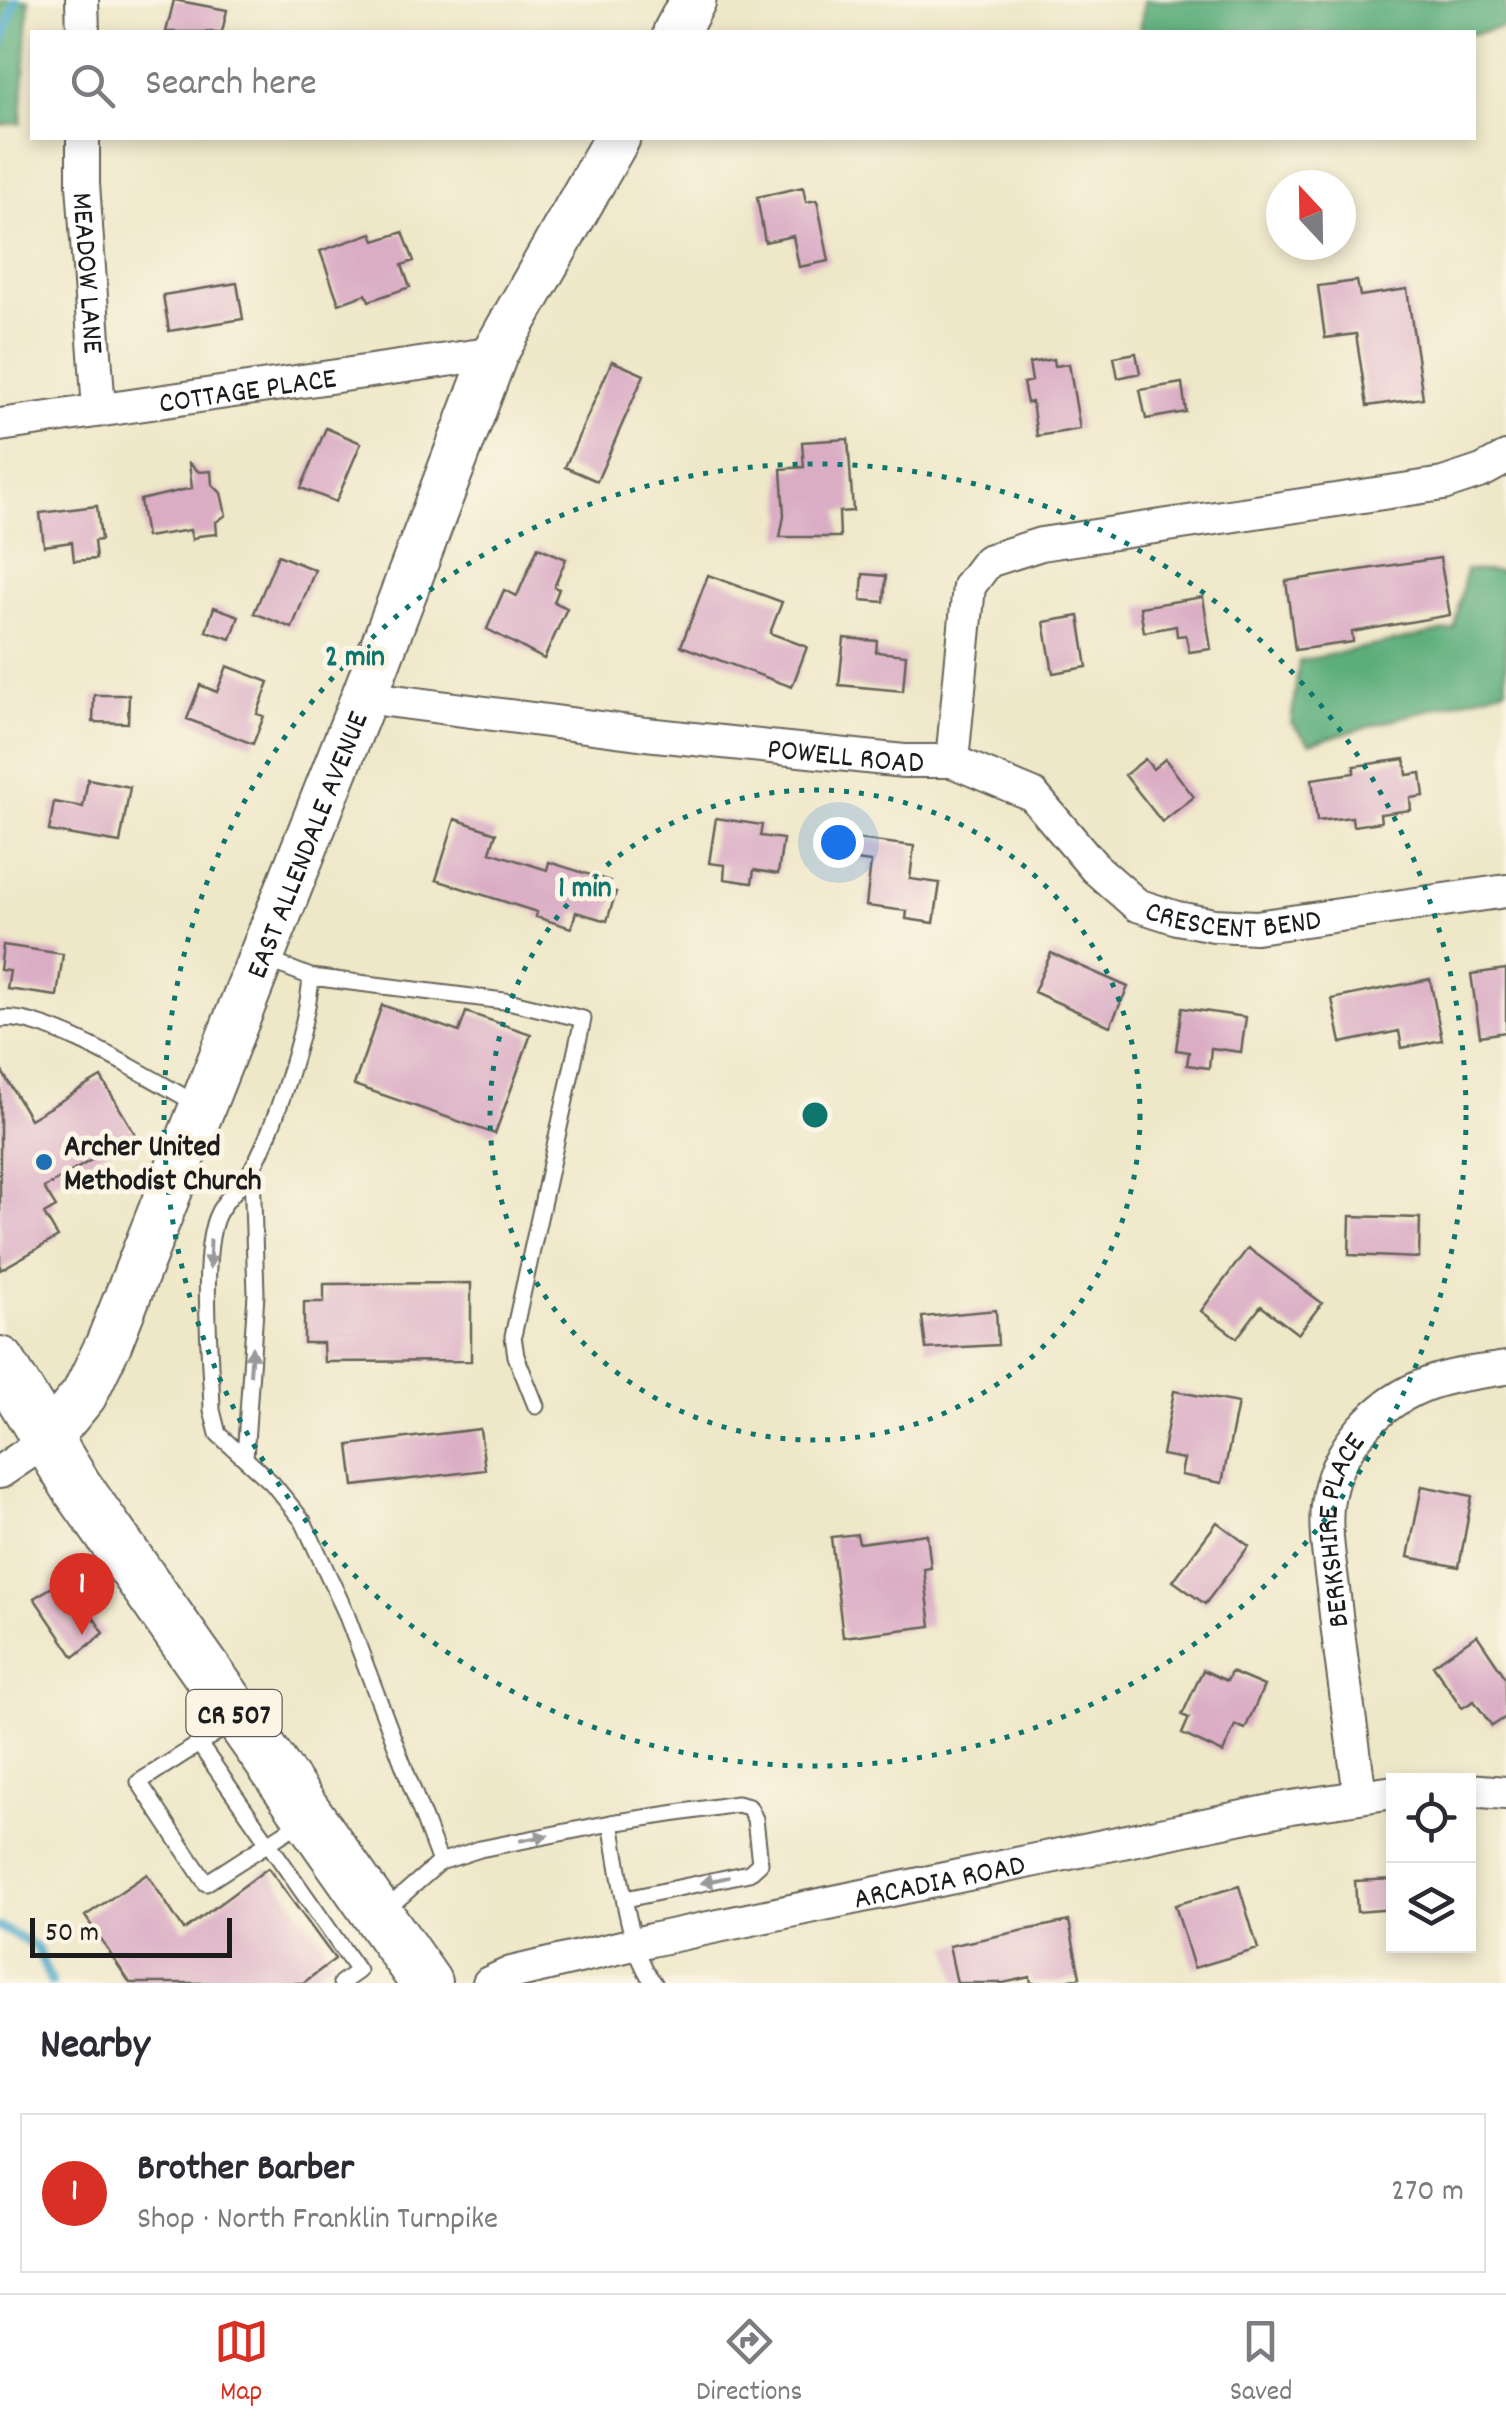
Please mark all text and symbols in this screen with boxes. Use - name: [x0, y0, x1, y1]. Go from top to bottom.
- search box: [30, 30, 1476, 140]
- icon: search: [65, 58, 120, 113]
- text: Search here: [145, 58, 317, 113]
- north arrow: [1266, 170, 1356, 260]
- street label: MEADOW LANE: [58, 191, 112, 356]
- street label: COTTAGE PLACE: [156, 359, 340, 428]
- text: 2 min: [325, 638, 385, 681]
- street label: EAST ALLENDALE AVENUE: [238, 706, 382, 986]
- street label: POWELL ROAD: [765, 730, 924, 787]
- your location: [813, 817, 864, 868]
- text: 1 min: [558, 869, 612, 912]
- street label: CRESCENT BEND: [1139, 892, 1324, 953]
- centre of rings: [797, 1097, 833, 1133]
- place label: Archer United Methodist Church: [64, 1128, 262, 1205]
- marker: Archer United Methodist Church: [33, 1151, 55, 1173]
- one-way arrow: [201, 1239, 217, 1270]
- one-way arrow: [244, 1345, 260, 1377]
- street label: BERKSHIRE PLACE: [1309, 1425, 1378, 1630]
- pin: 1: [49, 1552, 114, 1635]
- road number: CR 507: [186, 1690, 282, 1736]
- map controls: [1386, 1773, 1476, 1953]
- button: locate: [1386, 1773, 1476, 1863]
- one-way arrow: [519, 1830, 550, 1846]
- street label: ARCADIA ROAD: [850, 1846, 1029, 1923]
- button: layers: [1386, 1863, 1476, 1953]
- one-way arrow: [699, 1873, 730, 1889]
- scale bar: [30, 1913, 232, 1958]
- text: 50 m: [45, 1915, 99, 1955]
- text: Nearby: [40, 2018, 150, 2078]
- text: Brother Barber: [137, 2143, 354, 2198]
- text: 1: [71, 2170, 78, 2216]
- text: 270 m: [1391, 2170, 1464, 2216]
- text: Shop · North Franklin Turnpike: [137, 2198, 498, 2244]
- tab: Map: [214, 2314, 269, 2414]
- tab: Directions: [696, 2314, 802, 2414]
- tab: Saved: [1230, 2314, 1292, 2414]

